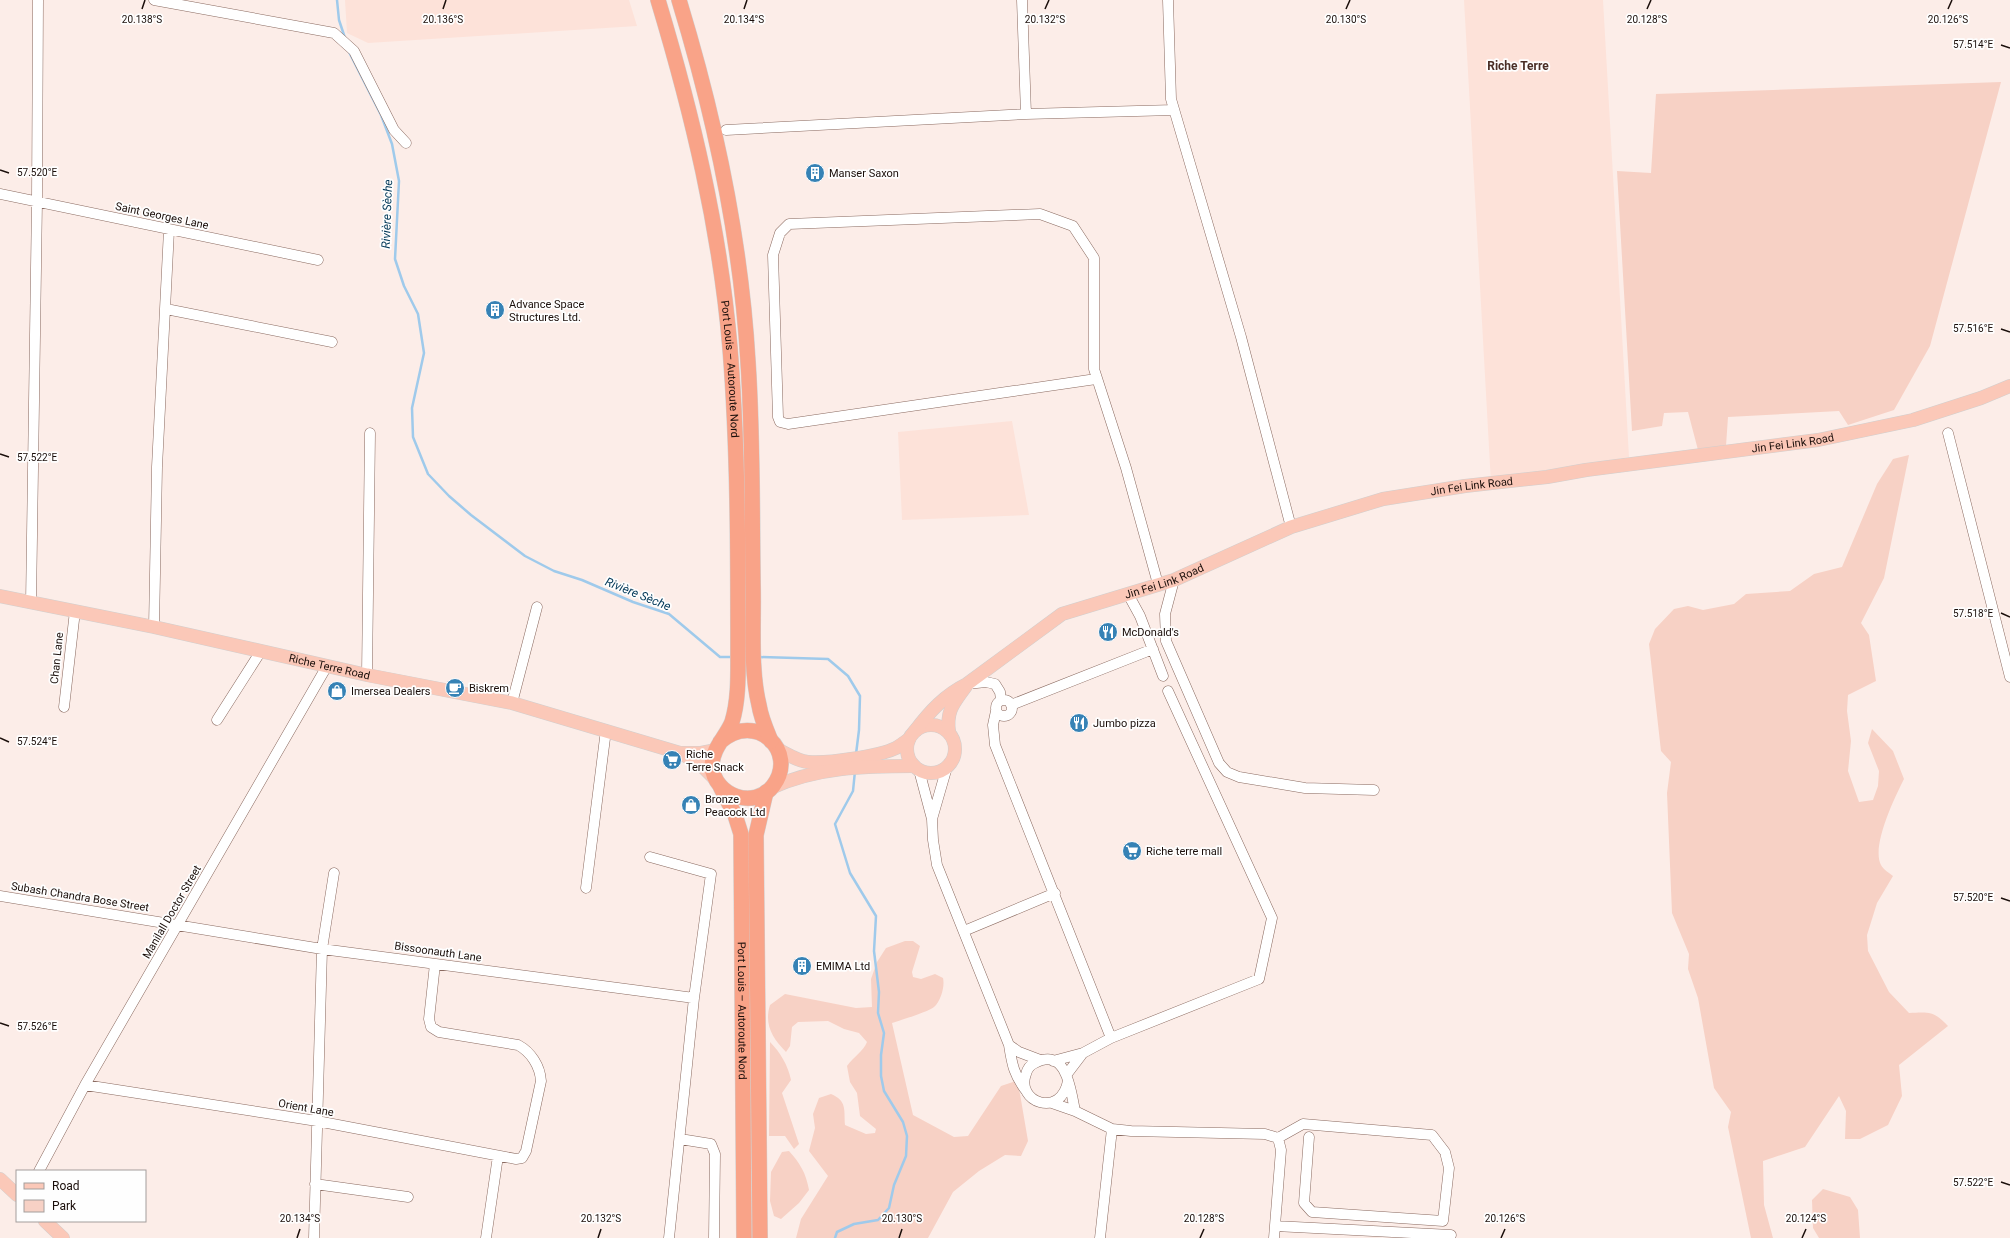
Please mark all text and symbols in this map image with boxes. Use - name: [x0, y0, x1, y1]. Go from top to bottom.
- text: 20.138°S: [122, 14, 162, 25]
- text: 20.136°S: [423, 14, 463, 25]
- text: 20.134°S: [724, 14, 764, 25]
- text: 20.132°S: [1025, 14, 1065, 25]
- text: 20.130°S: [1326, 14, 1366, 25]
- text: 20.128°S: [1627, 14, 1667, 25]
- text: 20.126°S: [1928, 14, 1968, 25]
- text: 57.514°E: [1953, 39, 1993, 50]
- district label: Riche Terre: [1487, 59, 1549, 73]
- building icon: Manser Saxon: [804, 162, 826, 184]
- text: 57.520°E: [17, 167, 57, 178]
- place label: Manser Saxon: [829, 167, 899, 180]
- water label: Rivière Sèche: [379, 179, 395, 249]
- street label: Saint Georges Lane: [114, 200, 210, 232]
- place label: Advance Space Structures Ltd.: [509, 298, 584, 324]
- building icon: Advance Space Structures Ltd.: [484, 299, 506, 321]
- street label: Port Louis – Autoroute Nord: [719, 299, 742, 438]
- text: 57.516°E: [1953, 323, 1993, 334]
- street label: Jin Fei Link Road: [1751, 430, 1835, 455]
- text: 57.522°E: [17, 452, 57, 463]
- street label: Jin Fei Link Road: [1429, 474, 1514, 498]
- street label: Jin Fei Link Road: [1123, 561, 1206, 601]
- water label: Rivière Sèche: [603, 575, 673, 613]
- text: 57.518°E: [1953, 608, 1993, 619]
- restaurant icon: McDonald's: [1097, 621, 1119, 643]
- place label: McDonald's: [1122, 626, 1179, 639]
- street label: Chan Lane: [48, 631, 66, 684]
- street label: Riche Terre Road: [288, 651, 371, 682]
- cafe icon: Biskrem: [444, 677, 466, 699]
- shop icon: Imersea Dealers: [326, 680, 348, 702]
- place label: Biskrem: [469, 682, 509, 695]
- place label: Imersea Dealers: [351, 685, 431, 698]
- restaurant icon: Jumbo pizza: [1068, 712, 1090, 734]
- place label: Jumbo pizza: [1093, 717, 1156, 730]
- text: 57.524°E: [17, 736, 57, 747]
- place label: Riche Terre Snack: [686, 748, 744, 774]
- supermarket icon: Riche Terre Snack: [661, 749, 683, 771]
- place label: Bronze Peacock Ltd: [705, 793, 766, 819]
- shop icon: Bronze Peacock Ltd: [680, 794, 702, 816]
- supermarket icon: Riche terre mall: [1121, 840, 1143, 862]
- place label: Riche terre mall: [1146, 845, 1222, 858]
- street label: Manilall Doctor Street: [140, 863, 204, 961]
- street label: Subash Chandra Bose Street: [10, 880, 150, 914]
- text: 57.520°E: [1953, 892, 1993, 903]
- street label: Bissoonauth Lane: [394, 939, 483, 965]
- street label: Port Louis – Autoroute Nord: [735, 942, 749, 1080]
- building icon: EMIMA Ltd: [791, 955, 813, 977]
- place label: EMIMA Ltd: [816, 960, 870, 973]
- text: 57.526°E: [17, 1021, 57, 1032]
- street label: Orient Lane: [277, 1097, 335, 1119]
- legend: [16, 1170, 146, 1222]
- text: 57.522°E: [1953, 1177, 1993, 1188]
- text: Road: [52, 1179, 80, 1193]
- text: Park: [52, 1199, 77, 1213]
- text: 20.134°S: [280, 1213, 320, 1224]
- text: 20.132°S: [581, 1213, 621, 1224]
- text: 20.130°S: [882, 1213, 922, 1224]
- text: 20.128°S: [1184, 1213, 1224, 1224]
- text: 20.126°S: [1485, 1213, 1525, 1224]
- text: 20.124°S: [1786, 1213, 1826, 1224]

